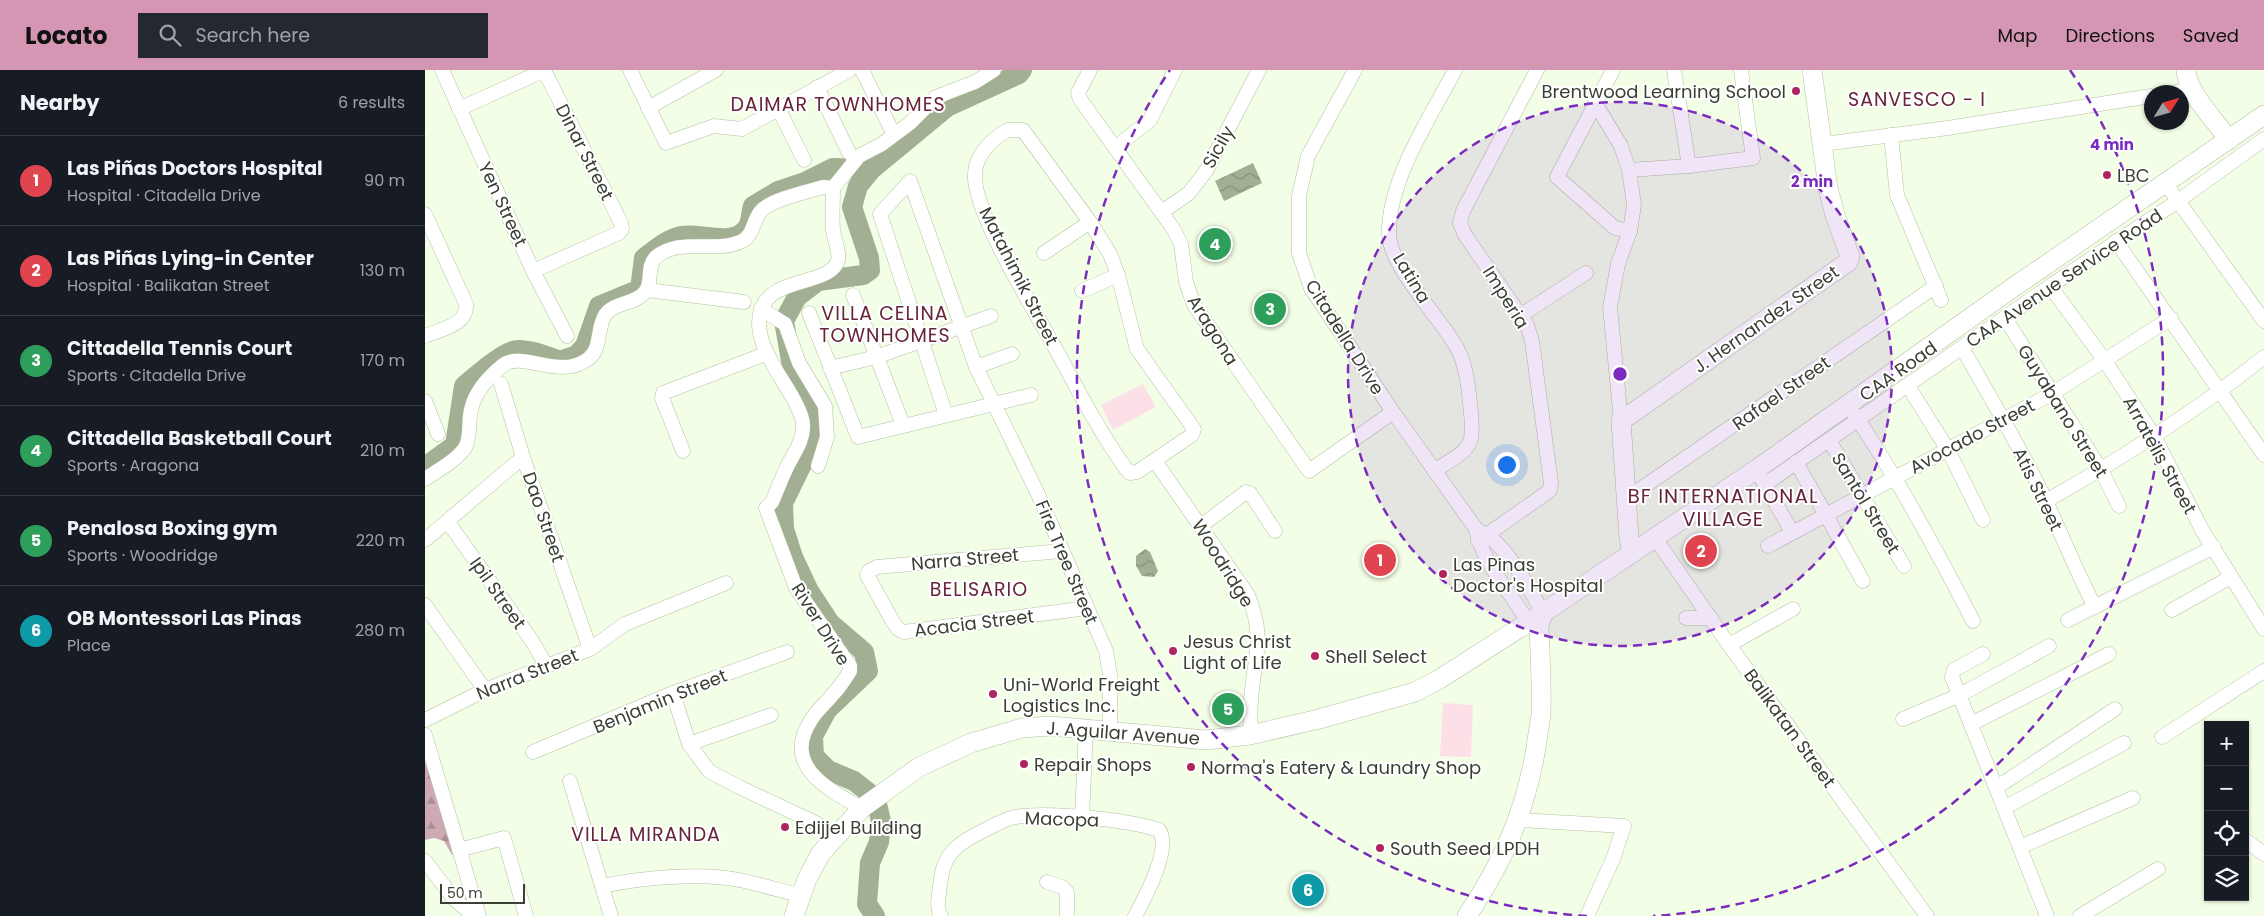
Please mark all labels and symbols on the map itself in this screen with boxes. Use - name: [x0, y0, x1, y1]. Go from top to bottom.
- place label: Brentwood Learning School: [1542, 79, 1786, 104]
- marker: Brentwood Learning School: [1790, 85, 1802, 97]
- north arrow: [2144, 85, 2189, 130]
- district label: SANVESCO - I: [1848, 86, 1986, 113]
- district label: DAIMAR TOWNHOMES: [730, 91, 946, 118]
- street label: Dinar Street: [550, 100, 620, 204]
- street label: Sicily: [1196, 121, 1240, 173]
- text: 4 min: [2090, 134, 2134, 155]
- street label: Yen Street: [473, 158, 533, 250]
- place label: LBC: [2117, 163, 2150, 188]
- marker: LBC: [2101, 169, 2113, 181]
- text: 2 min: [1791, 171, 1833, 192]
- street label: Matahimik Street: [973, 203, 1065, 349]
- street label: CAA Avenue Service Road: [1961, 203, 2167, 353]
- pin: 4: [1199, 225, 1231, 263]
- street label: Latina: [1387, 248, 1437, 308]
- street label: J. Hernandez Street: [1688, 259, 1844, 379]
- street label: Imperia: [1477, 261, 1535, 333]
- street label: Citadella Drive: [1300, 275, 1390, 399]
- street label: Aragona: [1182, 290, 1244, 370]
- pin: 3: [1254, 290, 1286, 328]
- district label: VILLA CELINA TOWNHOMES: [819, 300, 951, 349]
- street label: CAA Road: [1854, 335, 1942, 407]
- street label: Guyabano Street: [2012, 340, 2114, 482]
- street label: Rafael Street: [1727, 350, 1835, 436]
- centre of rings: [1611, 365, 1629, 383]
- street label: Arratelis Street: [2117, 392, 2203, 518]
- street label: Avocado Street: [1905, 393, 2039, 479]
- street label: Atis Street: [2007, 443, 2069, 535]
- street label: Santol Street: [1826, 448, 1906, 558]
- your location: [1494, 452, 1520, 478]
- street label: Dao Street: [517, 469, 571, 565]
- district label: BF INTERNATIONAL VILLAGE: [1627, 482, 1819, 533]
- street label: Fire Tree Street: [1030, 496, 1104, 628]
- street label: Woodridge: [1186, 514, 1260, 612]
- pin: 2: [1685, 532, 1717, 570]
- pin: 1: [1364, 541, 1396, 579]
- street label: Narra Street: [910, 542, 1020, 576]
- street label: Ipil Street: [464, 552, 532, 634]
- place label: Las Pinas Doctor's Hospital: [1453, 552, 1603, 598]
- marker: Las Pinas Doctor's Hospital: [1437, 568, 1449, 580]
- district label: BELISARIO: [930, 576, 1028, 603]
- street label: River Drive: [786, 578, 856, 670]
- street label: Acacia Street: [913, 603, 1035, 643]
- place label: Jesus Christ Light of Life: [1183, 629, 1291, 675]
- street label: Narra Street: [472, 642, 582, 706]
- place label: Shell Select: [1325, 644, 1427, 669]
- marker: Jesus Christ Light of Life: [1167, 645, 1179, 657]
- marker: Shell Select: [1309, 650, 1321, 662]
- street label: Benjamin Street: [589, 663, 731, 739]
- street label: Balikatan Street: [1738, 664, 1842, 792]
- place label: Uni-World Freight Logistics Inc.: [1003, 672, 1160, 718]
- marker: Uni-World Freight Logistics Inc.: [987, 688, 999, 700]
- pin: 5: [1212, 690, 1244, 728]
- street label: J. Aguilar Avenue: [1045, 715, 1201, 751]
- place label: Repair Shops: [1034, 752, 1152, 777]
- place label: Norma's Eatery & Laundry Shop: [1201, 755, 1481, 780]
- marker: Repair Shops: [1018, 758, 1030, 770]
- marker: Norma's Eatery & Laundry Shop: [1185, 761, 1197, 773]
- street label: Macopa: [1024, 805, 1100, 833]
- place label: Edijjel Building: [795, 815, 922, 840]
- district label: VILLA MIRANDA: [571, 821, 721, 848]
- marker: Edijjel Building: [779, 821, 791, 833]
- place label: South Seed LPDH: [1390, 836, 1540, 861]
- marker: South Seed LPDH: [1374, 842, 1386, 854]
- pin: 6: [1292, 871, 1324, 909]
- scale bar: [440, 881, 525, 904]

